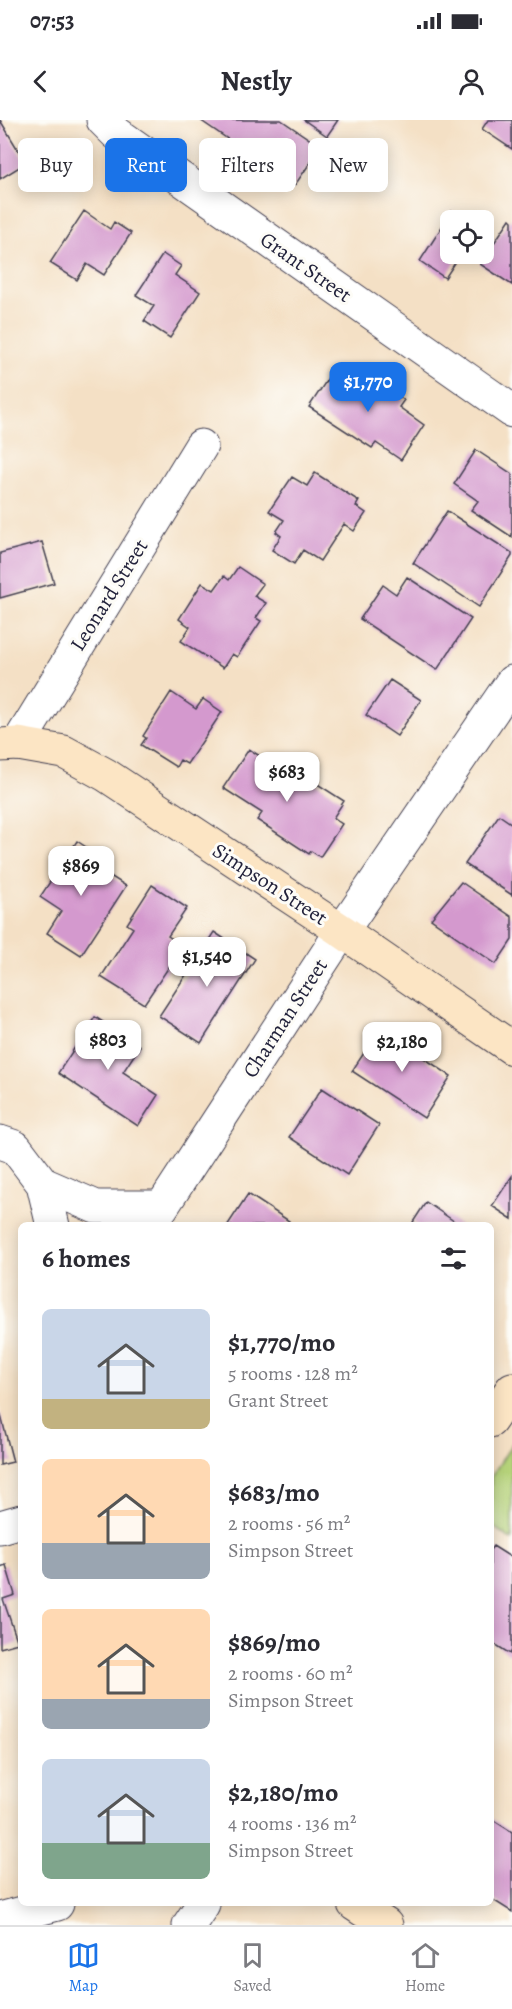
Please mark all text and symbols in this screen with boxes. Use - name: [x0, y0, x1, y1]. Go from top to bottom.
- text: 07:53: [30, 6, 75, 36]
- text: Nestly: [220, 63, 292, 99]
- icon: back: [24, 65, 57, 98]
- icon: person: [455, 65, 488, 98]
- chip: Buy: [18, 138, 93, 192]
- chip: Rent: [105, 138, 187, 192]
- chip: Filters: [199, 138, 296, 192]
- chip: New: [308, 138, 388, 192]
- map controls: [440, 210, 494, 264]
- button: locate: [440, 210, 494, 264]
- street label: Grant Street: [255, 225, 357, 309]
- pin: $1,770: [319, 362, 417, 413]
- text: $1,770: [344, 368, 393, 395]
- street label: Leonard Street: [64, 534, 154, 656]
- pin: $683: [251, 752, 323, 803]
- text: $683: [269, 758, 305, 785]
- street label: Simpson Street: [207, 836, 333, 932]
- pin: $869: [45, 846, 117, 897]
- text: $869: [62, 852, 100, 879]
- pin: $1,540: [158, 937, 256, 988]
- text: $1,540: [182, 943, 232, 970]
- street label: Charman Street: [236, 953, 334, 1083]
- pin: $803: [72, 1020, 144, 1071]
- pin: $2,180: [353, 1022, 451, 1073]
- text: $803: [89, 1026, 127, 1053]
- text: $2,180: [376, 1028, 428, 1055]
- text: 6 homes: [42, 1241, 131, 1276]
- icon: filters: [437, 1242, 470, 1275]
- text: $1,770/mo: [228, 1325, 335, 1360]
- icon: home: [90, 1333, 162, 1405]
- text: 5 rooms · 128 m²: [228, 1360, 358, 1387]
- text: Grant Street: [228, 1387, 328, 1414]
- text: $683/mo: [228, 1475, 320, 1510]
- icon: home: [90, 1483, 162, 1555]
- text: 2 rooms · 56 m²: [228, 1510, 350, 1537]
- text: Simpson Street: [228, 1537, 353, 1564]
- text: $869/mo: [228, 1625, 321, 1660]
- icon: home: [90, 1633, 162, 1705]
- text: 2 rooms · 60 m²: [228, 1660, 352, 1687]
- text: Simpson Street: [228, 1687, 353, 1714]
- text: $2,180/mo: [228, 1775, 338, 1810]
- icon: home: [90, 1783, 162, 1855]
- text: 4 rooms · 136 m²: [228, 1810, 357, 1837]
- text: Simpson Street: [228, 1837, 353, 1864]
- tab: Map: [67, 1939, 100, 1997]
- tab: Saved: [233, 1939, 271, 1997]
- tab: Home: [405, 1939, 445, 1997]

